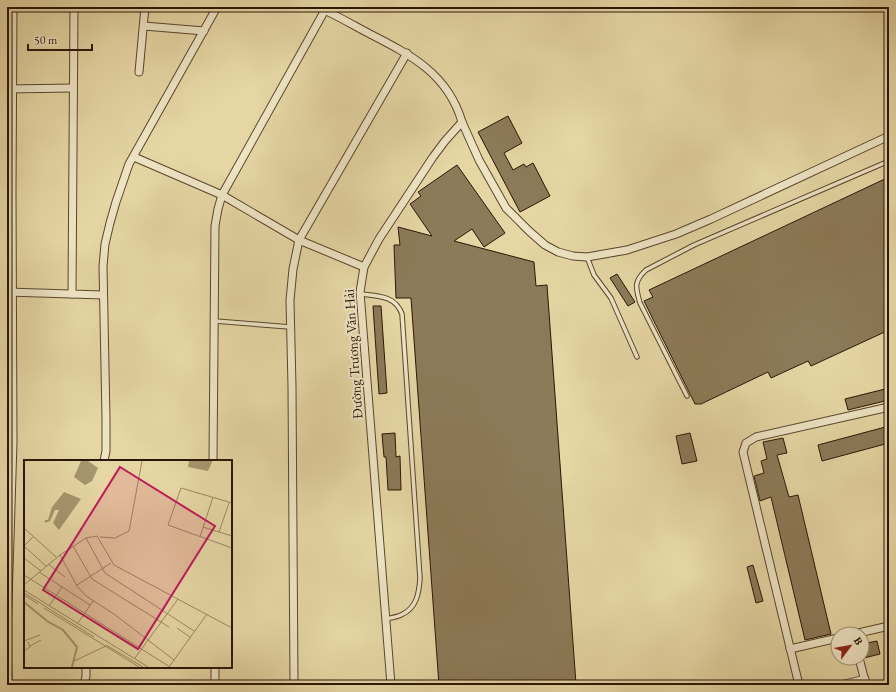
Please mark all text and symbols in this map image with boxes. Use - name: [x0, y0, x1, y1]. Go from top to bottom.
- scale bar: [28, 26, 92, 52]
- text: 50 m: [34, 32, 58, 48]
- street label: Đường Trương Văn Hải: [339, 288, 367, 419]
- inset map: [24, 460, 232, 668]
- north arrow: [830, 626, 870, 666]
- text: B: [851, 634, 866, 647]

